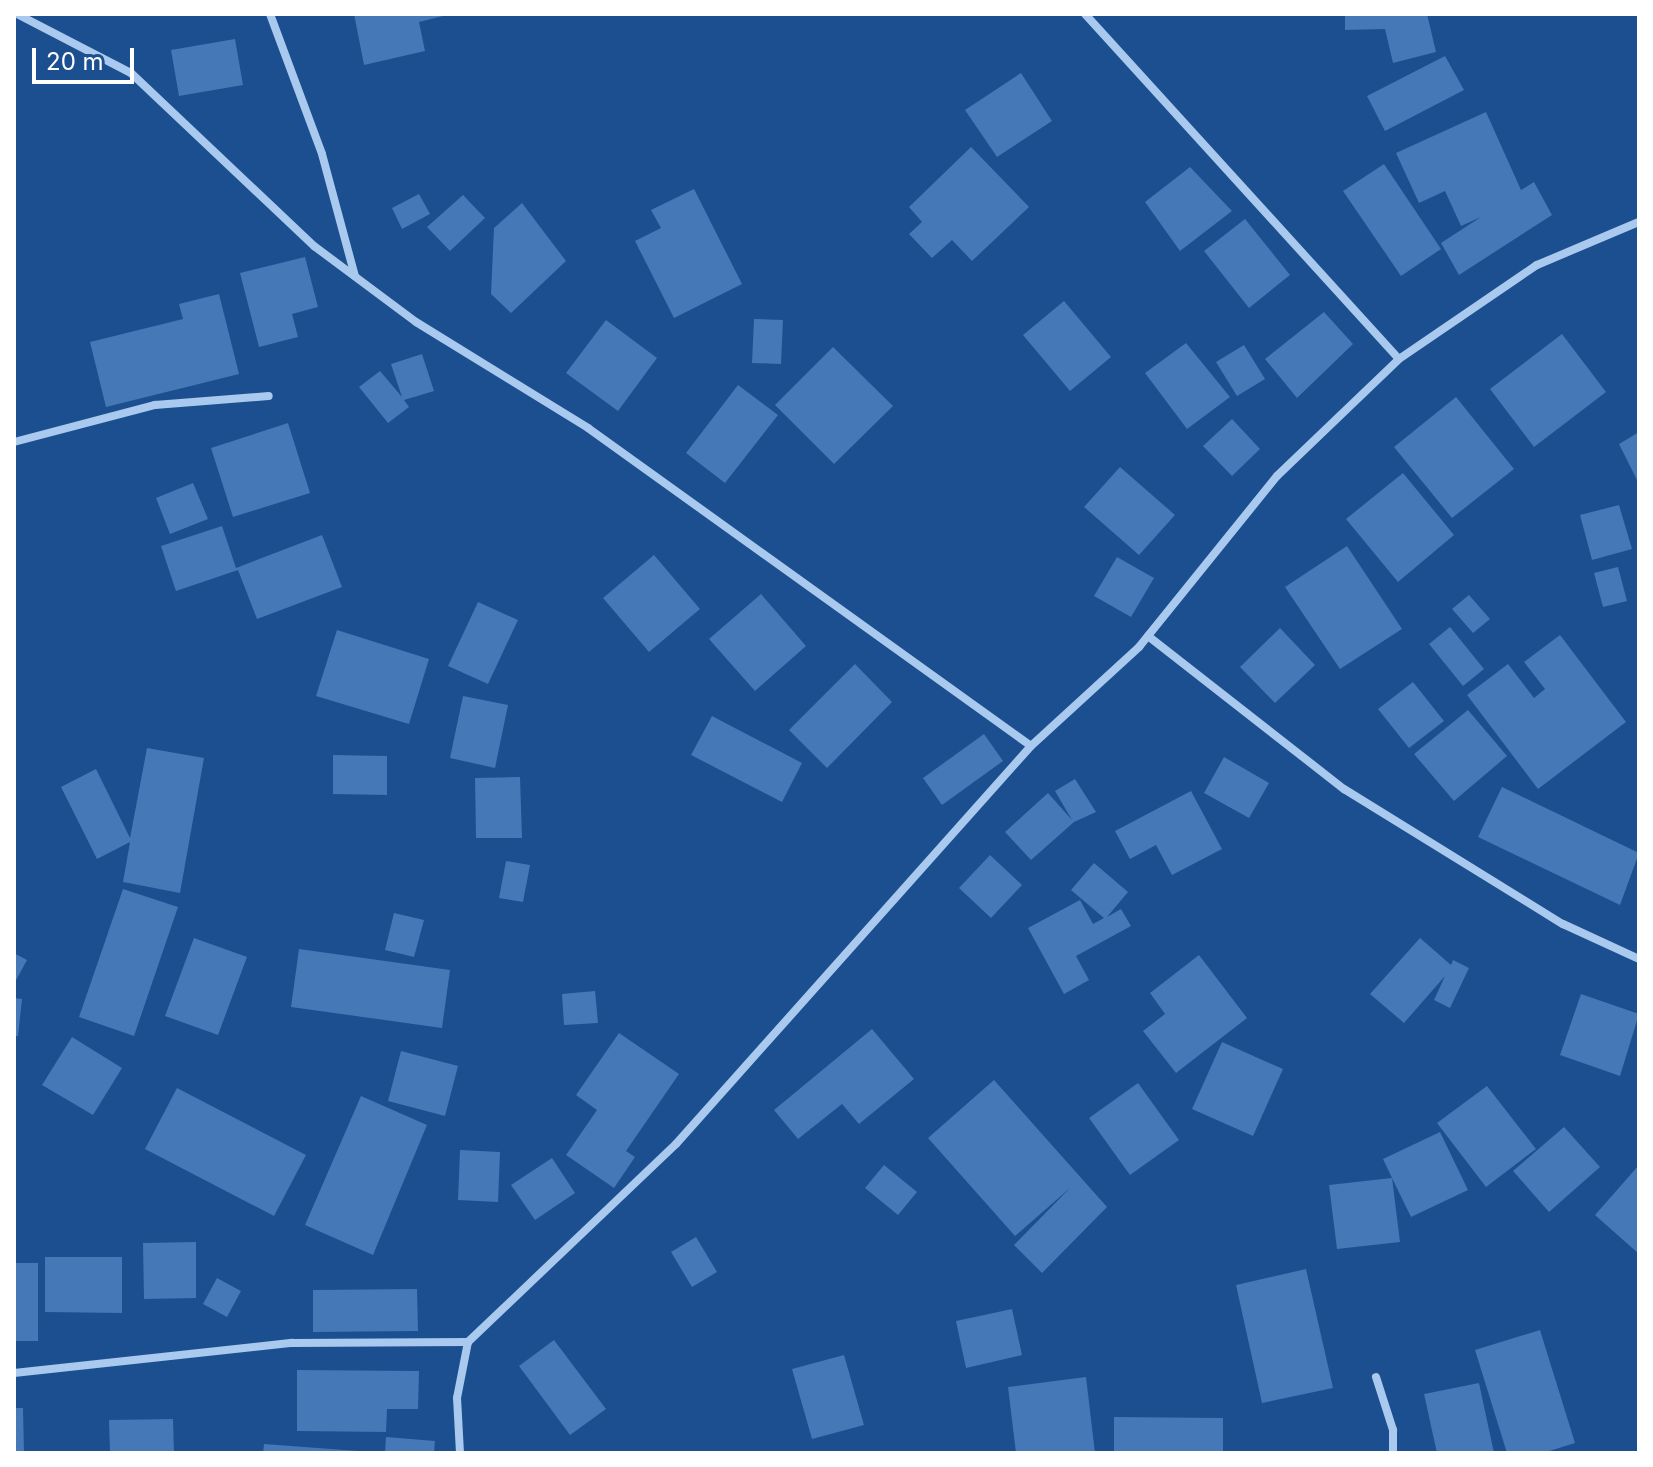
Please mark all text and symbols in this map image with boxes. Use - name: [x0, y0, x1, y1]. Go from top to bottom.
- scale bar: [36, 32, 138, 82]
- text: 20 m: [46, 47, 104, 76]

